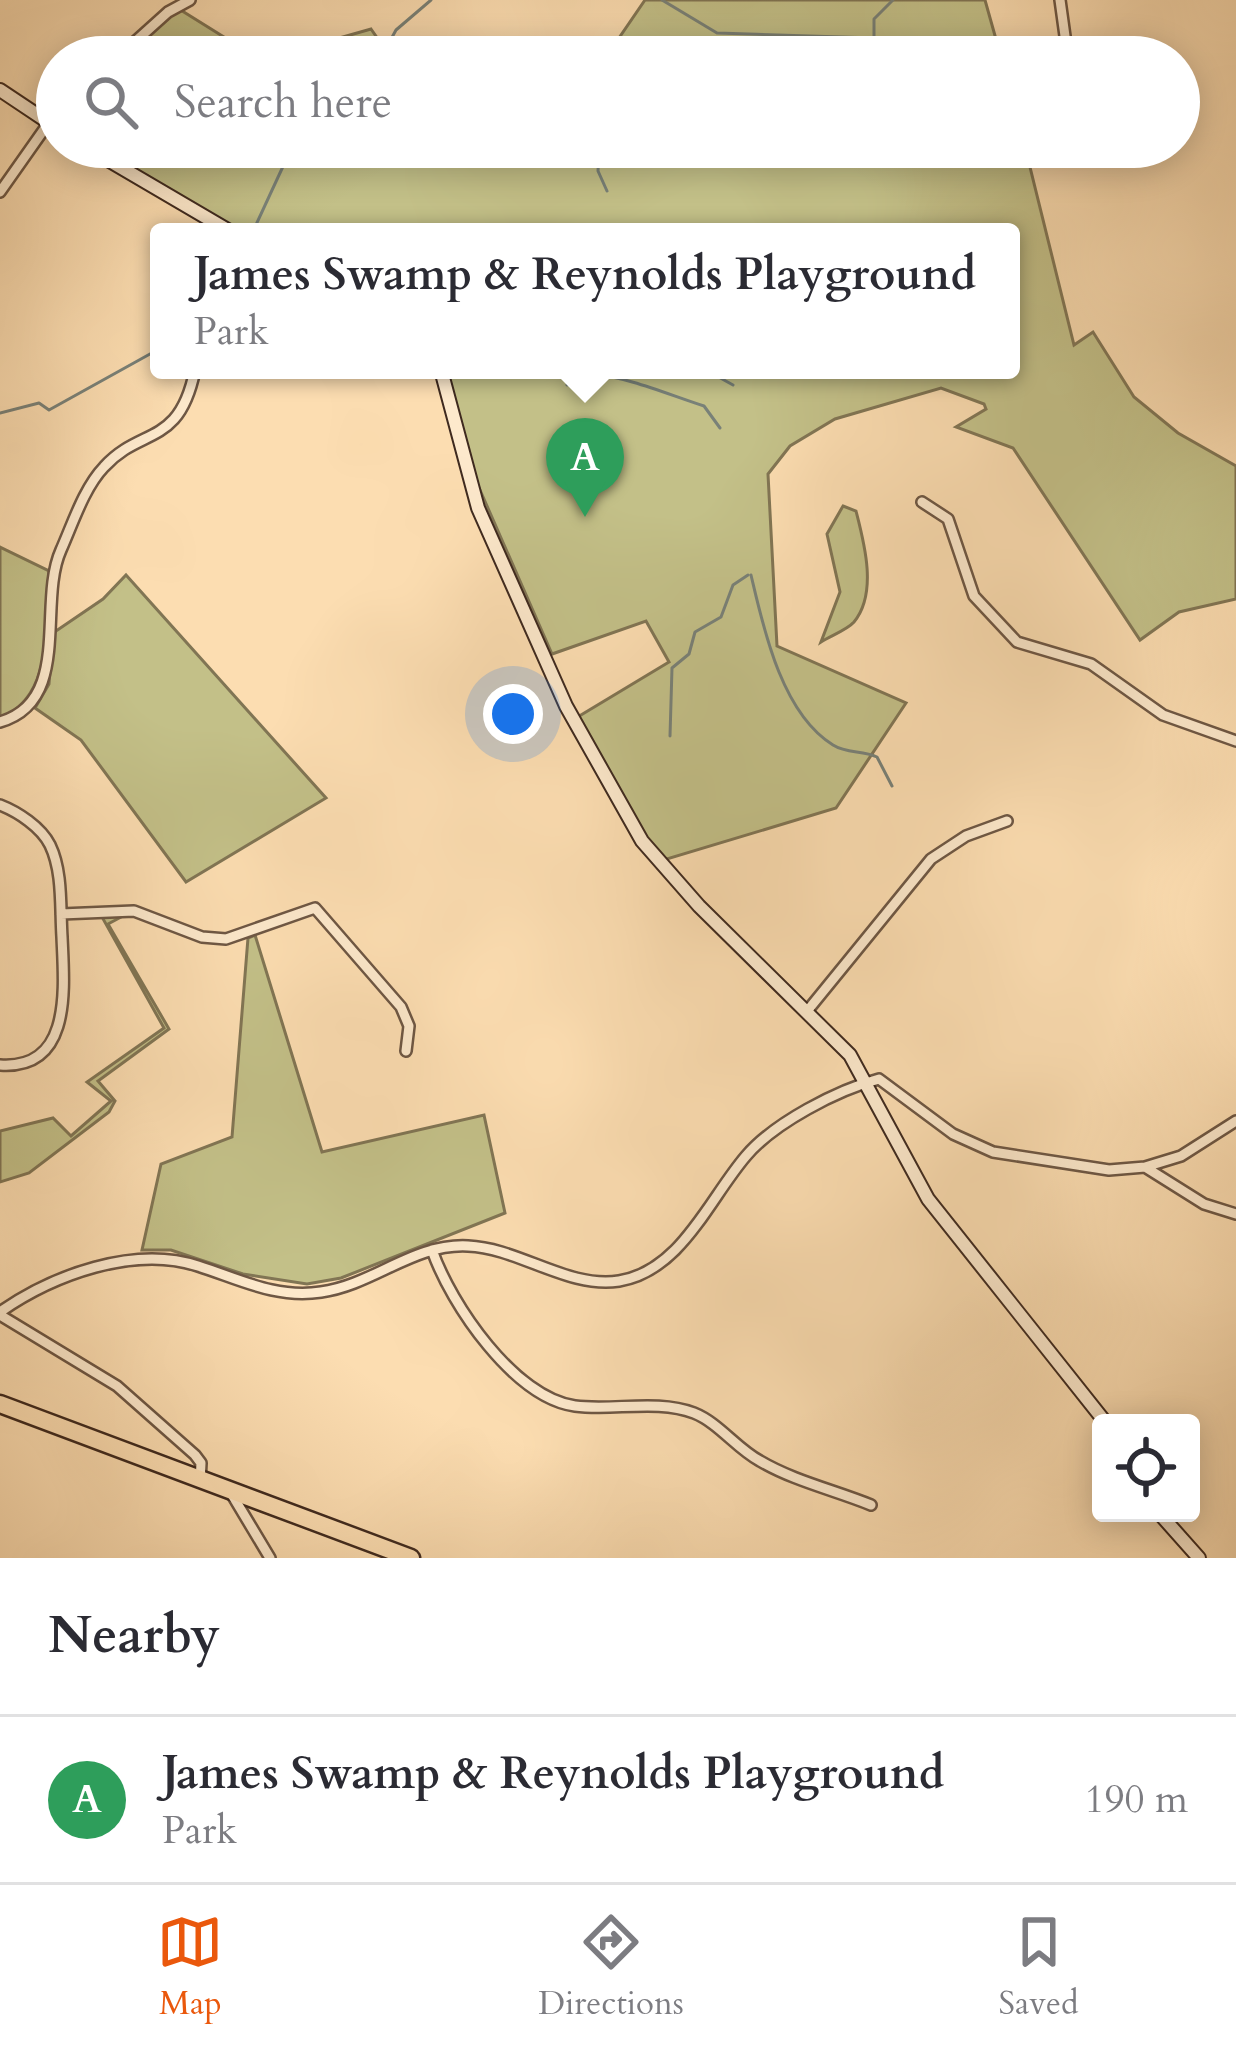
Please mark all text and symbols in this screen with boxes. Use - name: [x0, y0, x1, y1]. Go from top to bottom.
- search box: [36, 36, 1200, 168]
- icon: search: [78, 69, 144, 135]
- text: Search here: [174, 72, 392, 133]
- popup: [150, 223, 1020, 379]
- text: James Swamp & Reynolds Playground: [194, 244, 976, 305]
- text: Park: [194, 305, 269, 358]
- pin: A: [546, 418, 624, 517]
- your location: [483, 684, 543, 744]
- map controls: [1092, 1414, 1200, 1522]
- button: locate: [1092, 1414, 1200, 1522]
- text: Nearby: [48, 1601, 220, 1671]
- text: James Swamp & Reynolds Playground: [162, 1743, 944, 1804]
- text: A: [72, 1773, 102, 1826]
- text: 190 m: [1085, 1773, 1188, 1826]
- text: Park: [162, 1804, 237, 1857]
- tab: Map: [157, 1909, 223, 2026]
- tab: Directions: [538, 1909, 684, 2026]
- tab: Saved: [999, 1909, 1079, 2026]

